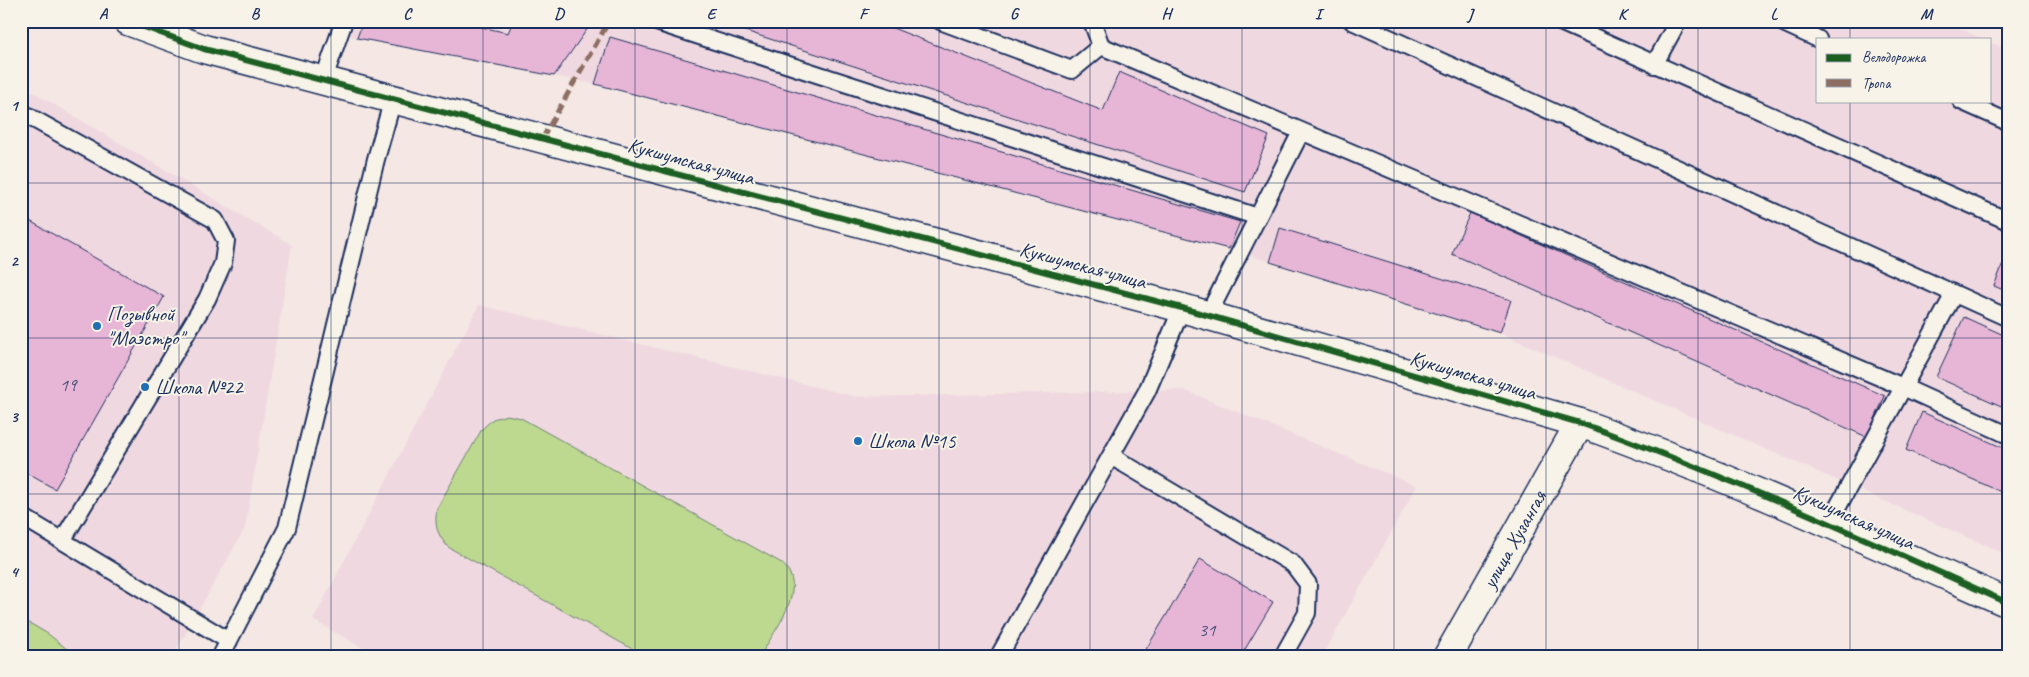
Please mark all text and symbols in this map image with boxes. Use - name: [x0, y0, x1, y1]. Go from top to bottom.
- text: A: [99, 4, 109, 24]
- text: B: [251, 4, 261, 24]
- text: C: [403, 4, 413, 24]
- text: D: [554, 4, 565, 24]
- text: E: [707, 4, 718, 24]
- text: F: [859, 4, 870, 24]
- text: G: [1010, 4, 1020, 24]
- text: H: [1161, 4, 1173, 24]
- text: I: [1315, 4, 1325, 24]
- text: J: [1466, 4, 1475, 24]
- text: K: [1618, 4, 1630, 24]
- text: L: [1771, 4, 1779, 24]
- text: M: [1920, 4, 1934, 24]
- legend: [1816, 38, 1992, 102]
- text: Велодорожка: [1862, 48, 1926, 67]
- text: Тропа: [1862, 74, 1891, 93]
- text: 1: [10, 96, 19, 116]
- street label: Кукшумская улица: [625, 132, 759, 191]
- street label: Кукшумская улица: [1017, 236, 1151, 295]
- text: 2: [10, 251, 19, 271]
- place label: Позывной "Маэстро": [107, 301, 187, 351]
- marker: Позывной "Маэстро": [91, 320, 103, 332]
- street label: Кукшумская улица: [1407, 345, 1541, 406]
- house number: 19: [59, 373, 78, 397]
- place label: Школа №22: [155, 374, 244, 400]
- marker: Школа №22: [139, 381, 151, 393]
- text: 3: [10, 407, 19, 427]
- place label: Школа №15: [868, 428, 957, 454]
- marker: Школа №15: [852, 435, 864, 447]
- street label: Кукшумская улица: [1789, 479, 1920, 556]
- street label: улица Хузангая: [1475, 485, 1553, 595]
- text: 4: [10, 562, 19, 582]
- house number: 31: [1198, 618, 1217, 642]

